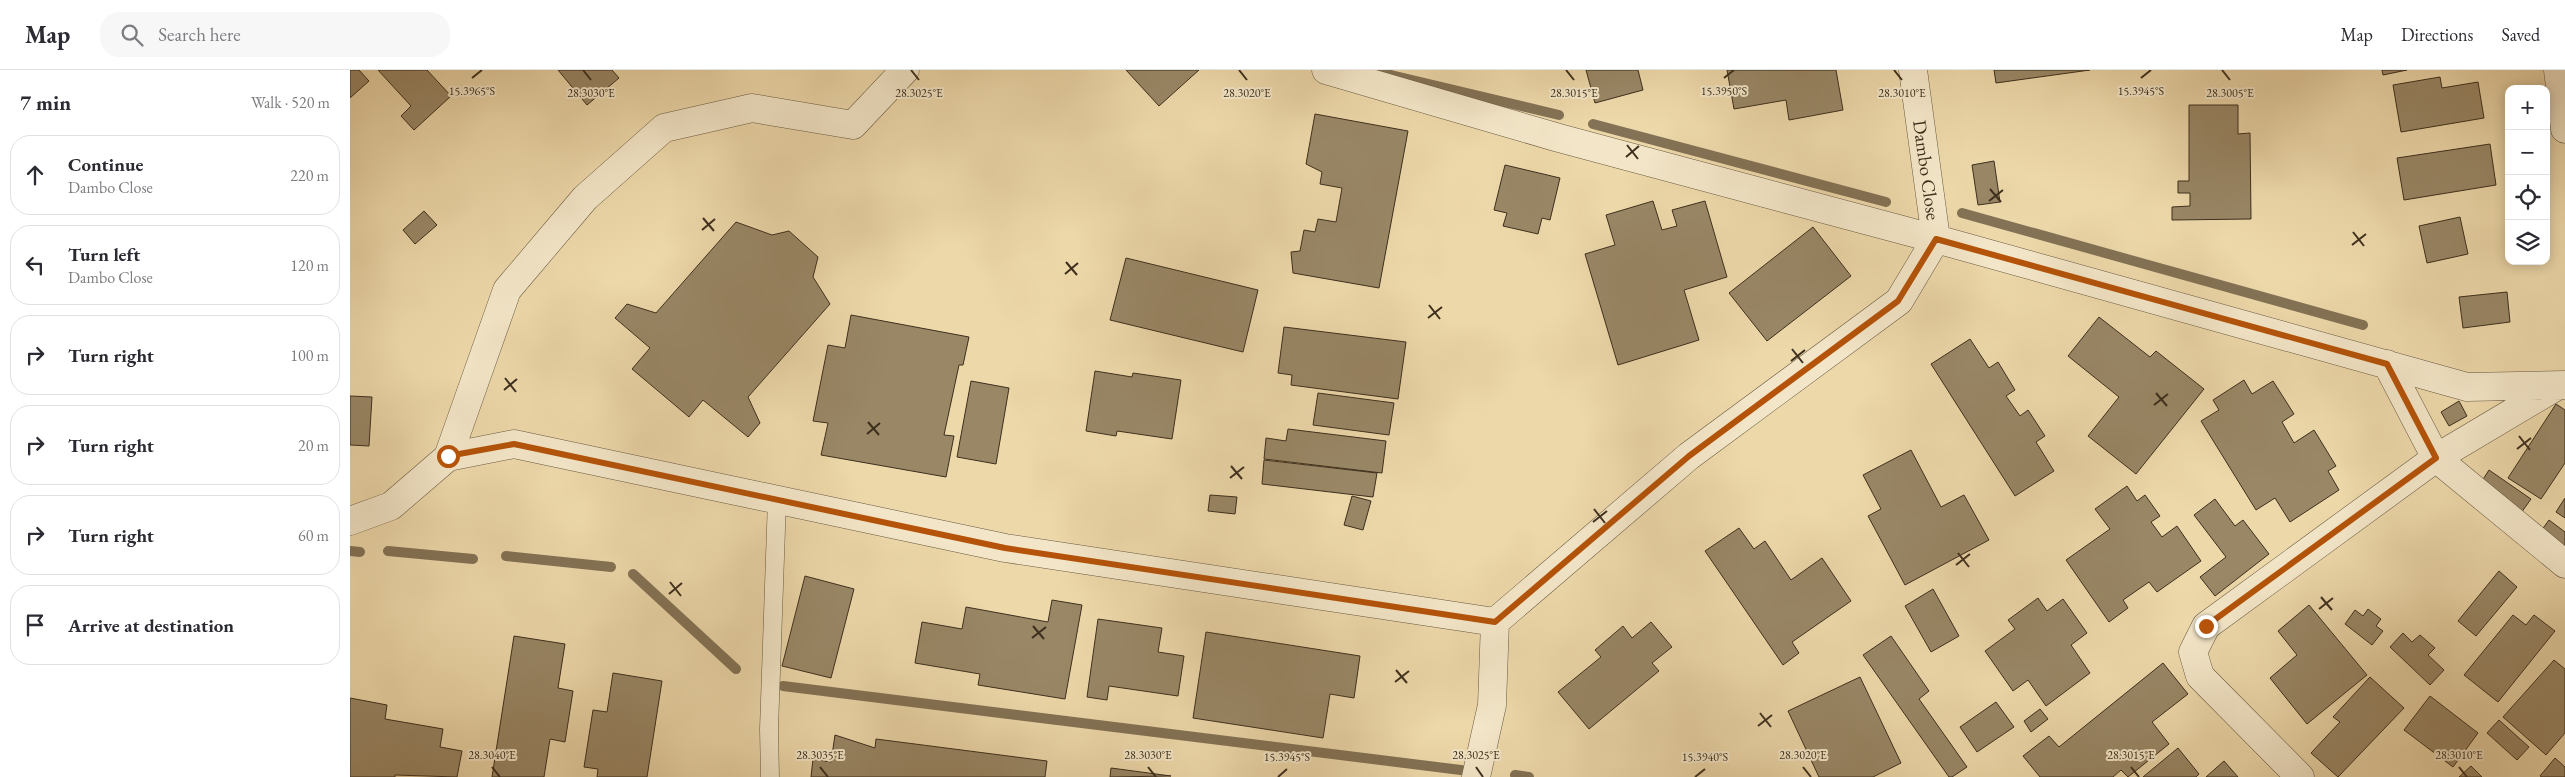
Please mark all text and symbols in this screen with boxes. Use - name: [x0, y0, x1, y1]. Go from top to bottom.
- search box: [100, 12, 450, 57]
- text: Map: [25, 19, 70, 50]
- icon: search: [118, 21, 146, 49]
- text: Search here: [158, 22, 241, 47]
- text: Map: [2341, 23, 2373, 46]
- text: Directions: [2401, 23, 2473, 46]
- text: Saved: [2501, 23, 2540, 46]
- text: 15.3965°S: [449, 83, 496, 99]
- text: 15.3950°S: [1701, 83, 1748, 99]
- text: 15.3945°S: [2118, 83, 2165, 99]
- text: 28.3030°E: [567, 85, 615, 101]
- text: 28.3025°E: [895, 85, 943, 101]
- text: 28.3020°E: [1223, 85, 1271, 101]
- text: 28.3015°E: [1550, 85, 1598, 101]
- text: 28.3010°E: [1878, 85, 1926, 101]
- text: 28.3005°E: [2206, 85, 2254, 101]
- map controls: [2505, 85, 2550, 265]
- button: +: [2505, 85, 2550, 130]
- text: 7 min: [20, 89, 71, 116]
- text: Walk · 520 m: [251, 92, 330, 113]
- street label: Dambo Close: [1907, 118, 1946, 222]
- button: −: [2505, 130, 2550, 175]
- text: Continue: [68, 152, 143, 177]
- icon: ahead: [21, 161, 49, 189]
- text: 220 m: [290, 165, 329, 186]
- button: locate: [2505, 175, 2550, 220]
- text: Dambo Close: [68, 177, 153, 198]
- button: layers: [2505, 220, 2550, 265]
- text: Turn left: [68, 242, 140, 267]
- icon: left: [21, 251, 49, 279]
- text: 120 m: [290, 255, 329, 276]
- text: Dambo Close: [68, 267, 153, 288]
- icon: right: [21, 341, 49, 369]
- text: Turn right: [68, 343, 154, 368]
- text: 100 m: [290, 345, 329, 366]
- icon: right: [21, 431, 49, 459]
- text: Turn right: [68, 433, 154, 458]
- text: 20 m: [298, 435, 329, 456]
- route start: [437, 445, 460, 468]
- icon: right: [21, 521, 49, 549]
- text: Turn right: [68, 523, 154, 548]
- text: 60 m: [298, 525, 329, 546]
- icon: arrive: [21, 611, 49, 639]
- text: Arrive at destination: [68, 613, 234, 638]
- route end: [2195, 615, 2218, 638]
- text: 28.3040°E: [468, 747, 516, 763]
- text: 28.3035°E: [796, 747, 844, 763]
- text: 28.3030°E: [1124, 747, 1172, 763]
- text: 28.3025°E: [1452, 747, 1500, 763]
- text: 28.3020°E: [1779, 747, 1827, 763]
- text: 28.3015°E: [2107, 747, 2155, 763]
- text: 28.3010°E: [2435, 747, 2483, 763]
- text: 15.3945°S: [1264, 749, 1311, 765]
- text: 15.3940°S: [1682, 749, 1729, 765]

